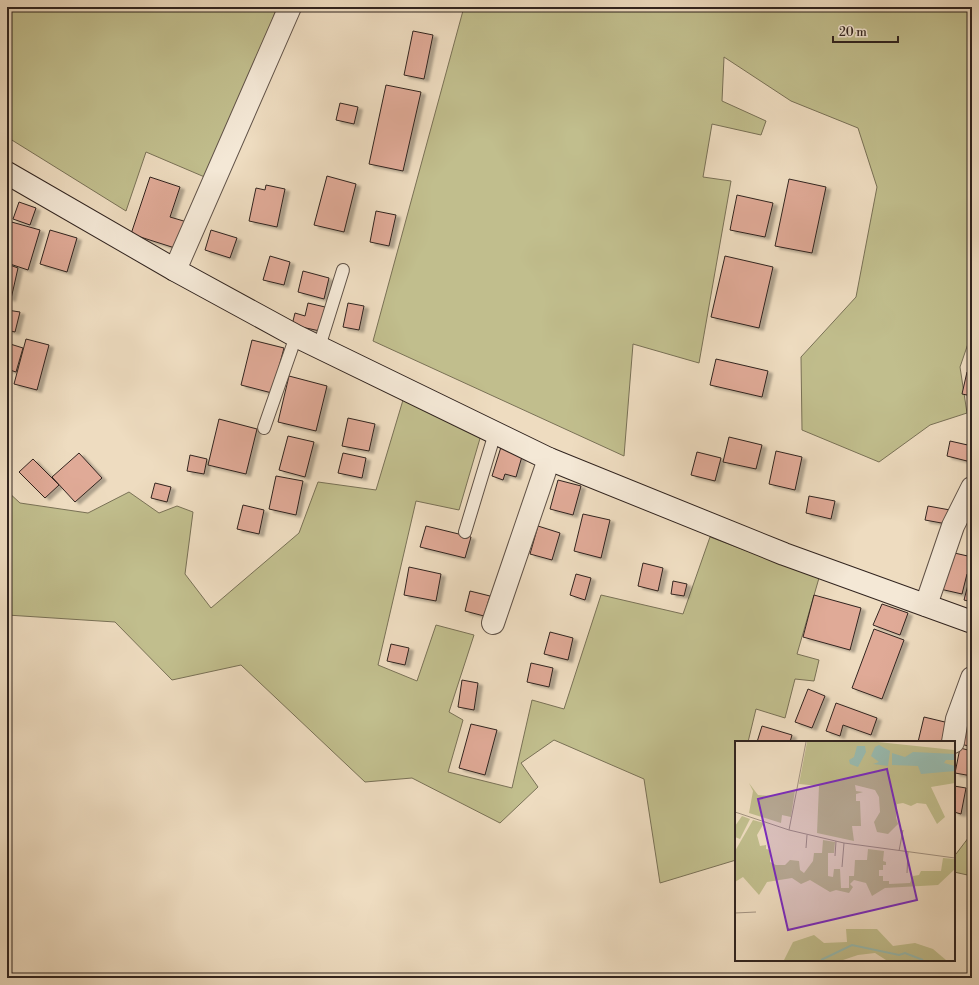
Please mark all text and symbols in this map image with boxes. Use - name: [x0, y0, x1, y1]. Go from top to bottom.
- scale bar: [833, 18, 898, 44]
- text: 20 m: [839, 25, 867, 40]
- inset map: [735, 741, 955, 961]

